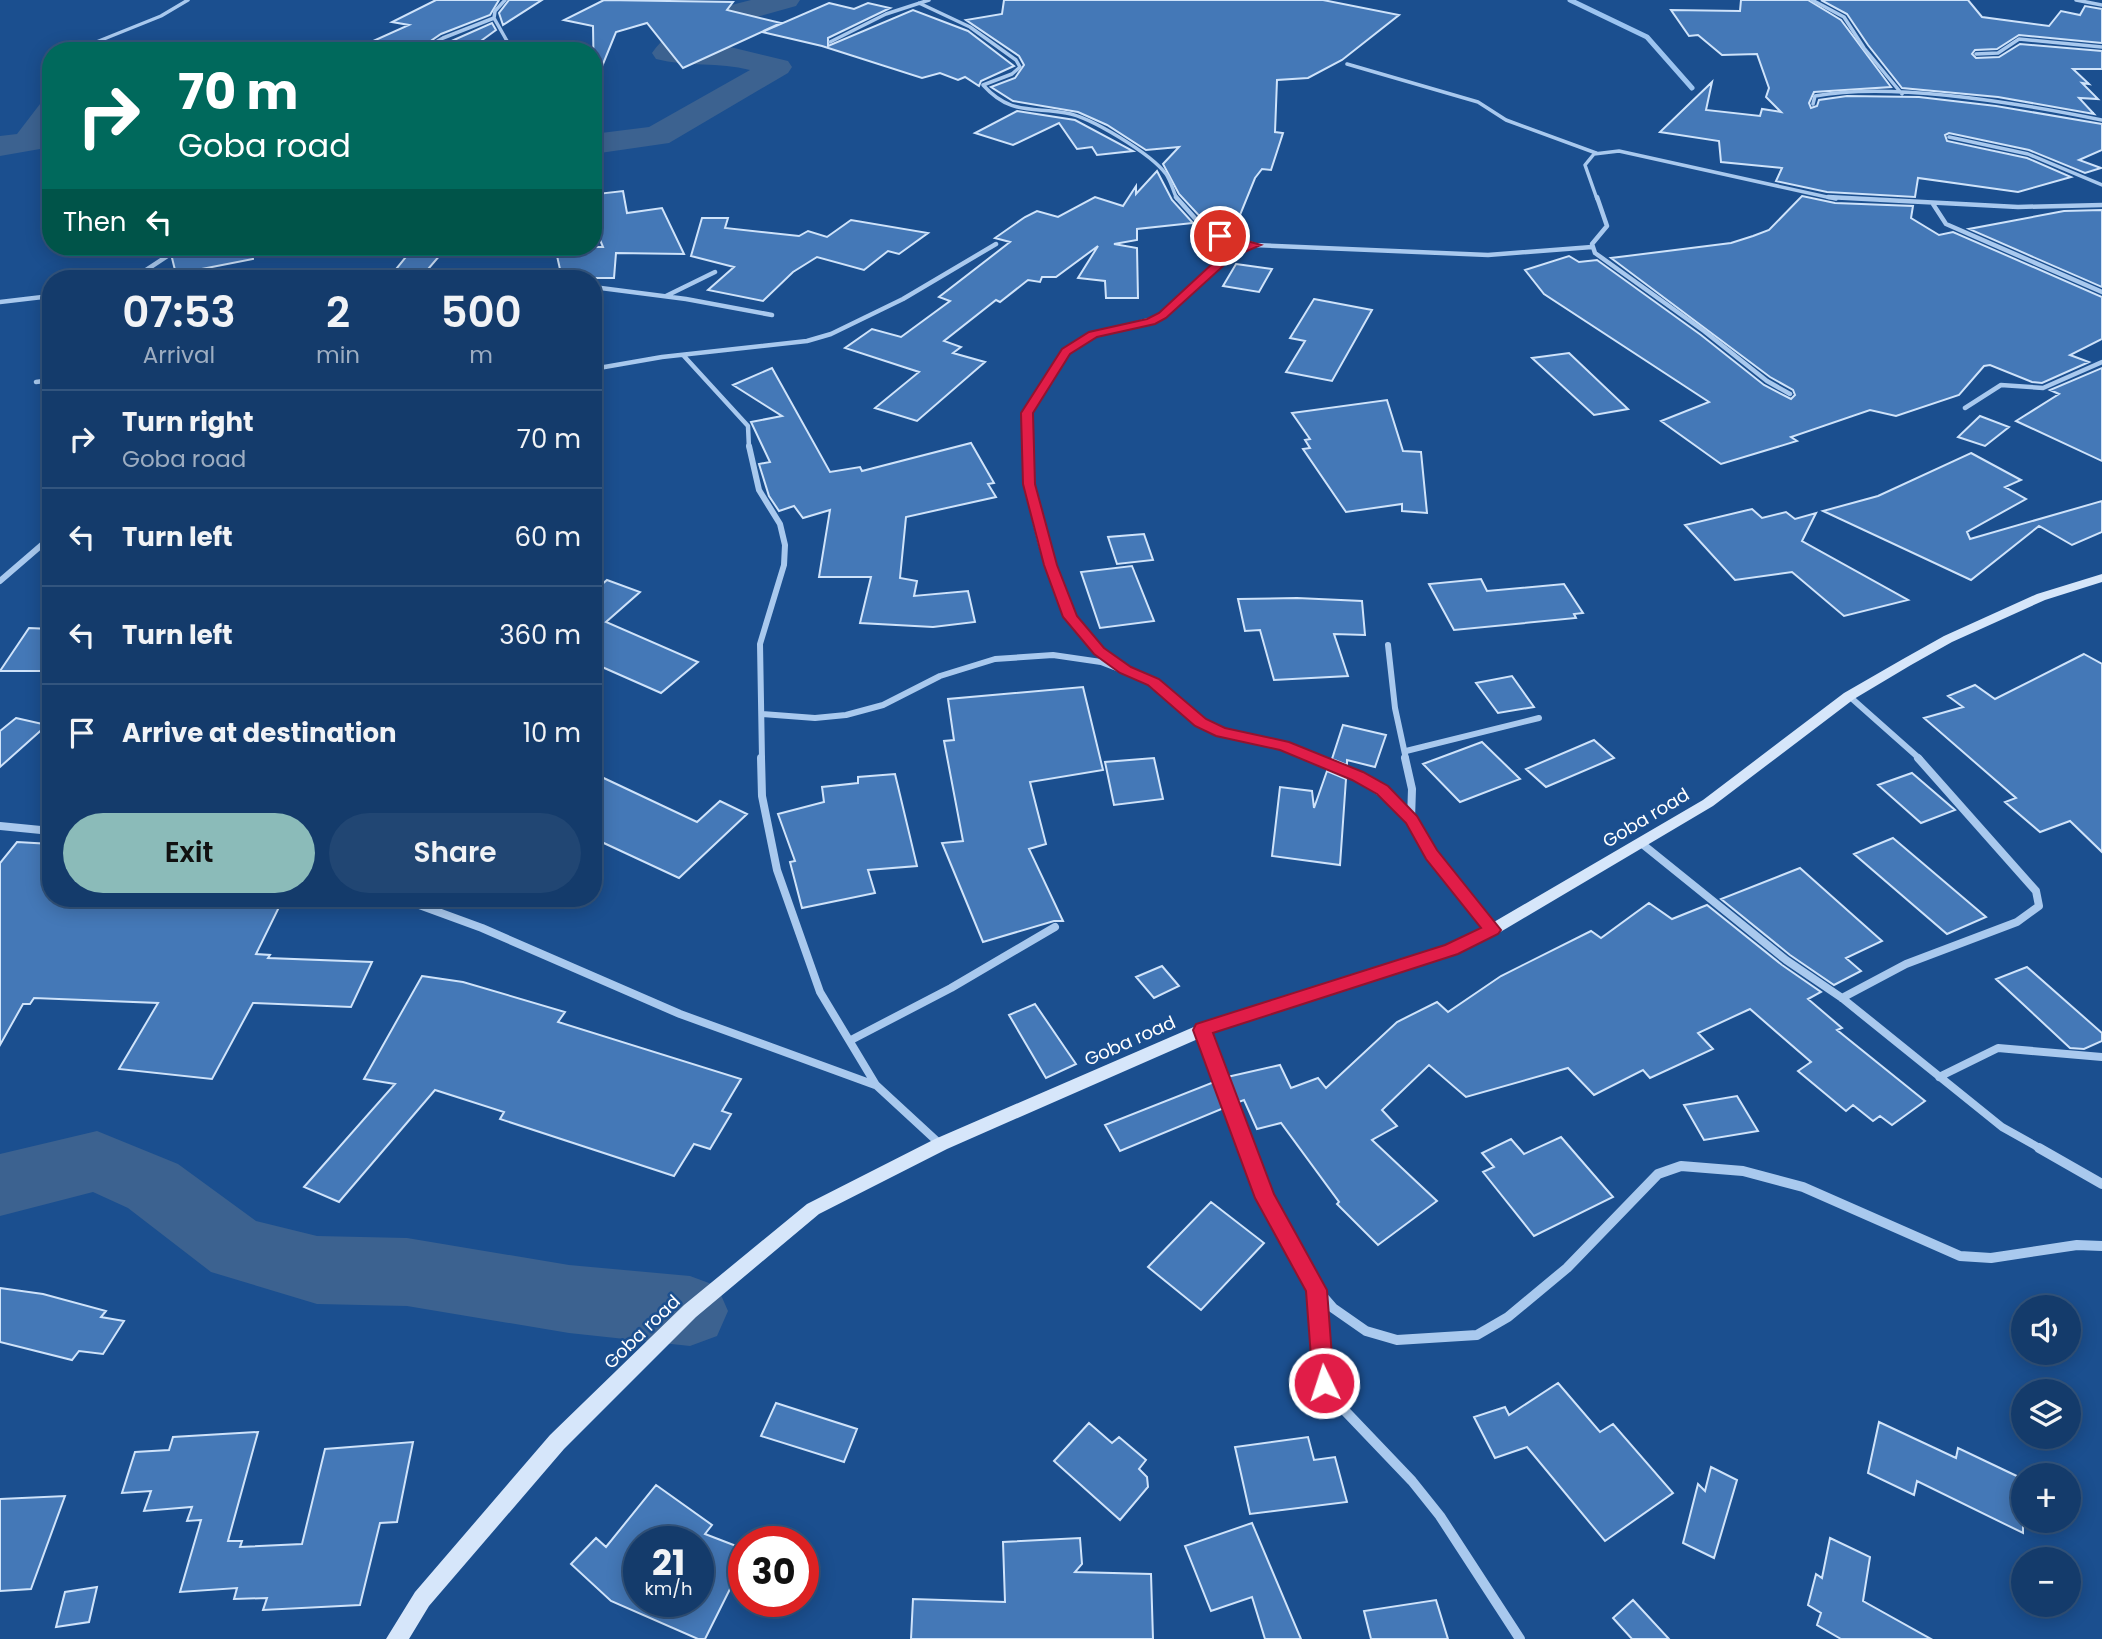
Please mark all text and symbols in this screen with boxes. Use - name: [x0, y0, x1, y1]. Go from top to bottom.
- text: 70 m: [178, 58, 298, 126]
- icon: right: [63, 70, 154, 161]
- text: Goba road: [178, 123, 351, 168]
- icon: left: [140, 203, 178, 241]
- text: Then: [63, 204, 126, 240]
- pin: [1190, 206, 1250, 266]
- icon: arrive: [1201, 217, 1239, 255]
- text: 07:53: [122, 283, 236, 342]
- text: 2: [326, 283, 350, 342]
- text: 500: [440, 283, 522, 342]
- text: Arrival: [143, 339, 215, 371]
- text: min: [316, 339, 360, 371]
- text: m: [469, 339, 493, 371]
- text: Turn right: [122, 404, 254, 440]
- icon: right: [63, 420, 101, 458]
- text: 70 m: [517, 421, 581, 457]
- text: Goba road: [122, 443, 246, 475]
- icon: left: [63, 518, 101, 556]
- text: Turn left: [122, 519, 233, 555]
- text: 60 m: [514, 519, 581, 555]
- icon: left: [63, 616, 101, 654]
- text: Turn left: [122, 617, 233, 653]
- text: 360 m: [499, 617, 581, 653]
- icon: arrive: [63, 714, 101, 752]
- text: Arrive at destination: [122, 715, 397, 751]
- text: 10 m: [523, 715, 581, 751]
- street label: Goba road: [1598, 782, 1694, 853]
- button: Exit: [63, 813, 315, 893]
- button: Share: [329, 813, 581, 893]
- street label: Goba road: [1080, 1009, 1179, 1072]
- street label: Goba road: [598, 1289, 685, 1374]
- map controls: [2011, 1295, 2081, 1617]
- button: sound: [2011, 1295, 2081, 1365]
- position arrow: [1287, 1346, 1361, 1420]
- button: layers: [2011, 1379, 2081, 1449]
- button: +: [2011, 1463, 2081, 1533]
- speed limit sign: 30: [728, 1526, 819, 1617]
- text: 21: [652, 1538, 685, 1587]
- button: −: [2011, 1547, 2081, 1617]
- text: km/h: [645, 1576, 692, 1601]

